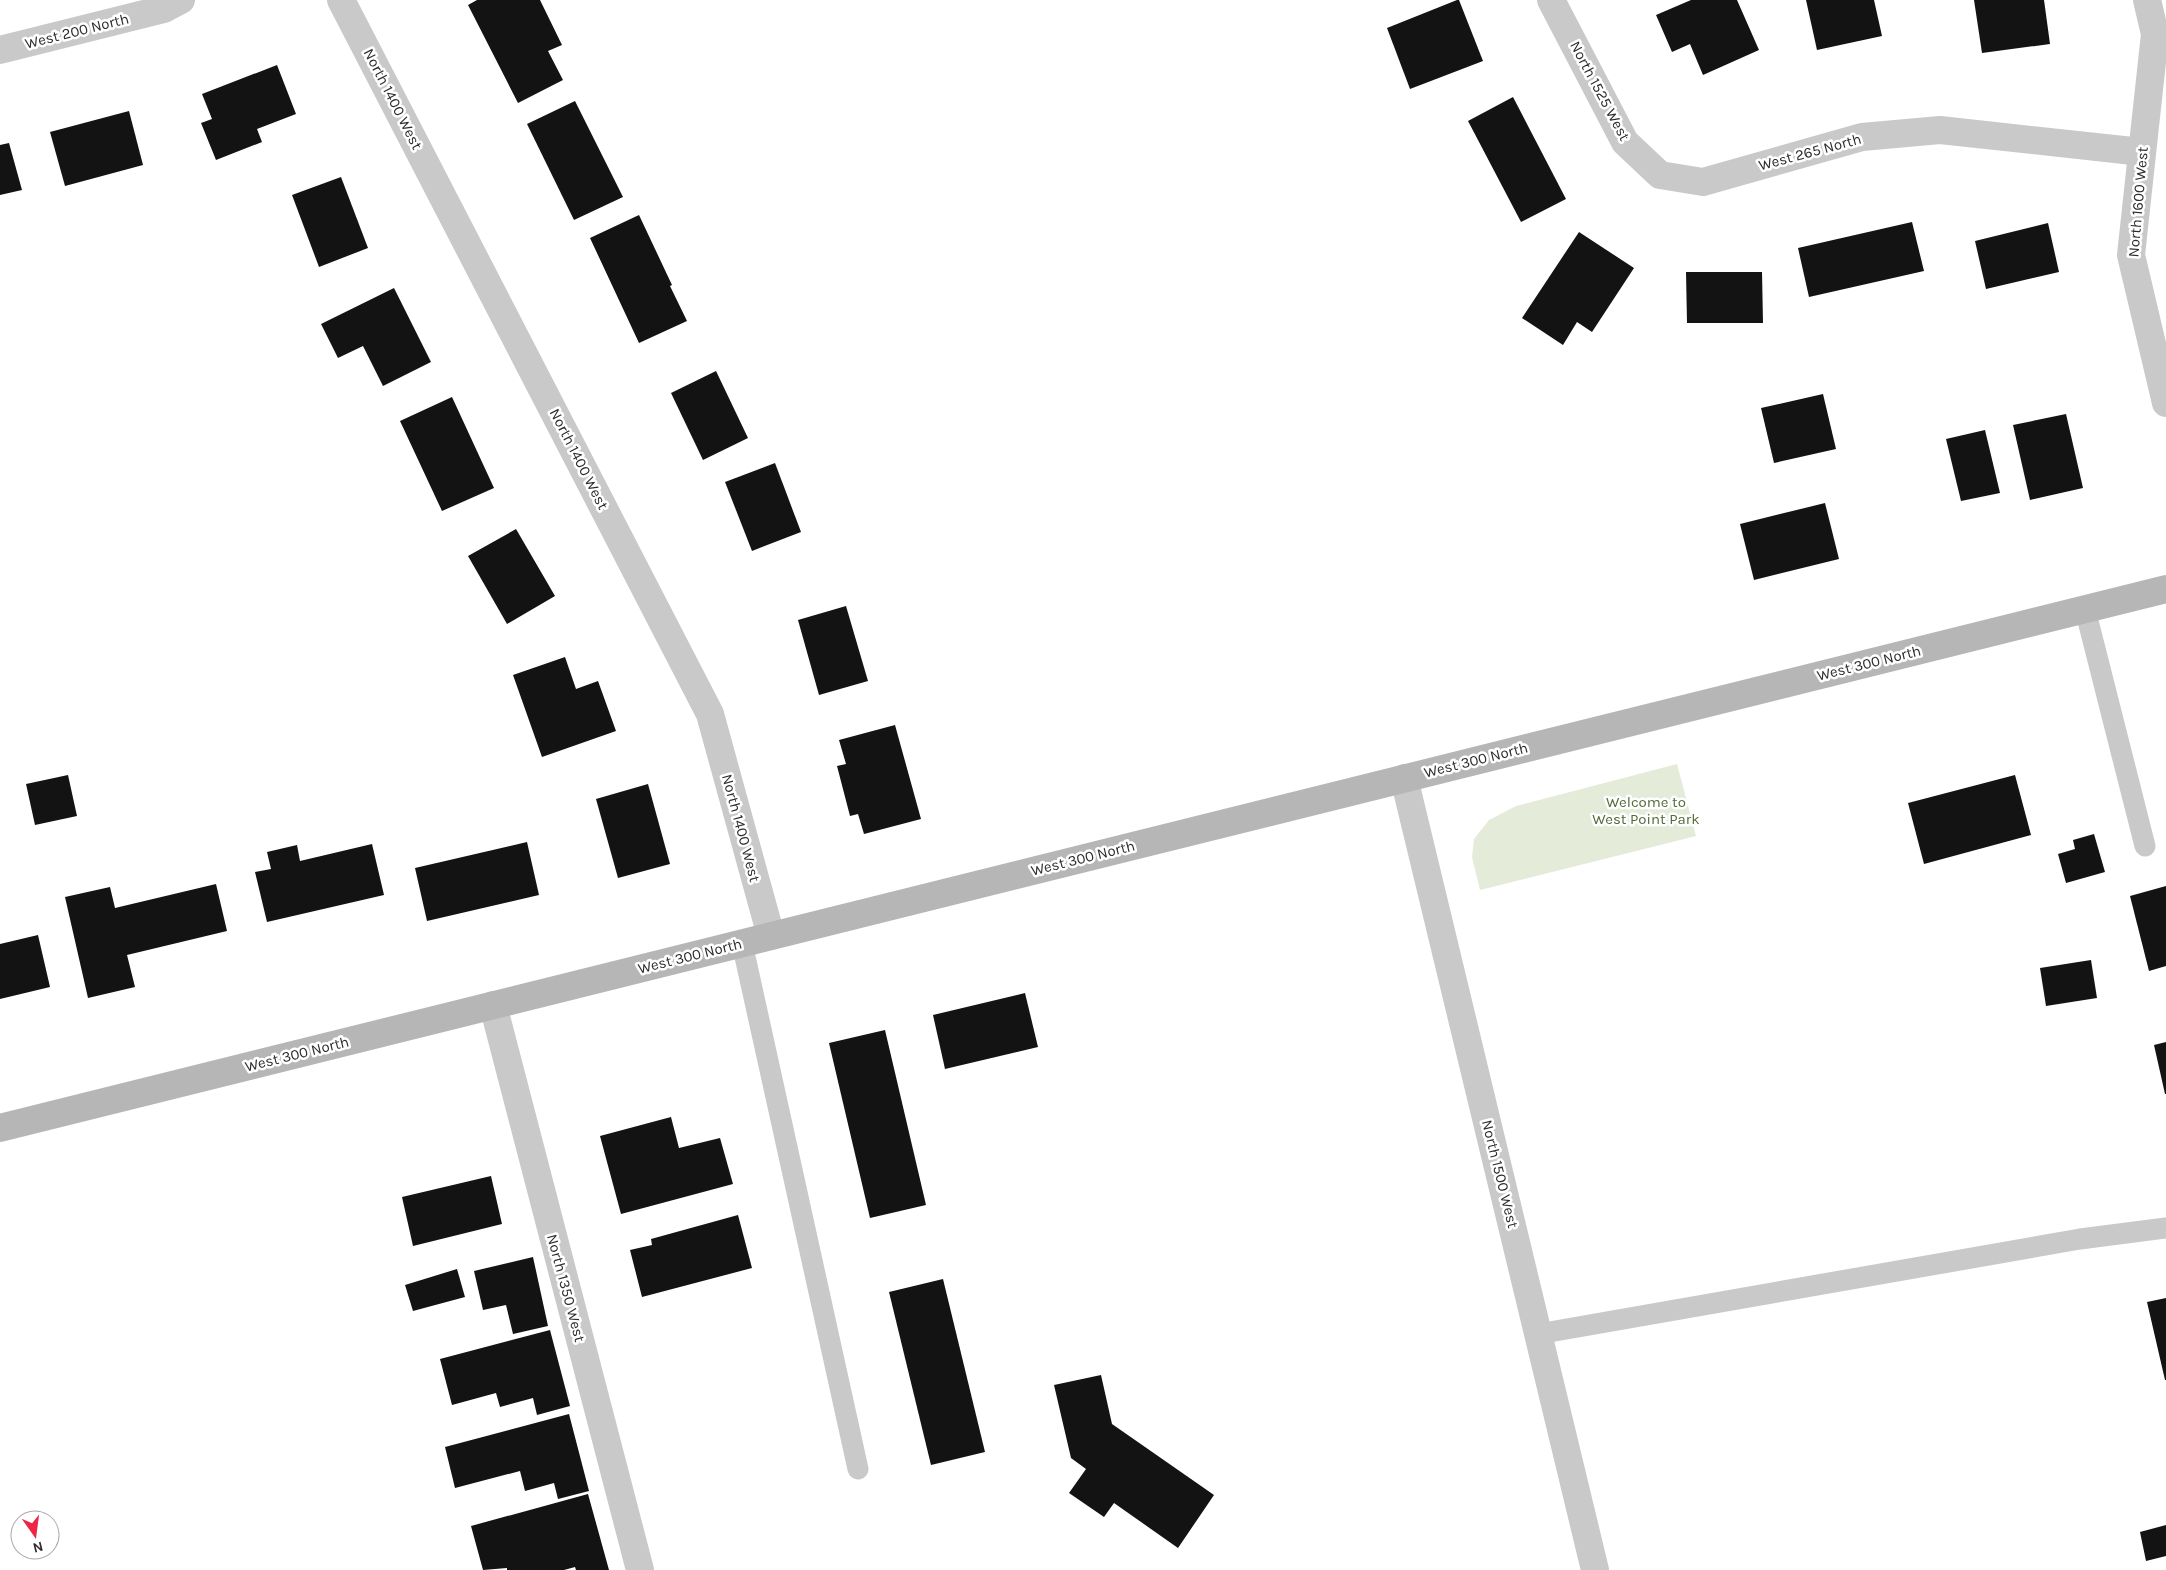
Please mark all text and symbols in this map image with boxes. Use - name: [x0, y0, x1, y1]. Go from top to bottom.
- street label: West 200 North: [23, 9, 131, 53]
- street label: North 1525 West: [1566, 38, 1634, 144]
- street label: North 1400 West: [360, 45, 426, 153]
- street label: West 265 North: [1757, 130, 1863, 174]
- street label: North 1600 West: [2124, 145, 2152, 258]
- street label: North 1400 West: [546, 405, 612, 513]
- street label: West 300 North: [1815, 641, 1923, 685]
- street label: West 300 North: [1422, 738, 1530, 782]
- street label: North 1400 West: [718, 772, 764, 884]
- park label: Welcome to West Point Park: [1592, 793, 1700, 828]
- street label: West 300 North: [1029, 836, 1137, 880]
- street label: West 300 North: [636, 934, 744, 978]
- street label: West 300 North: [243, 1032, 351, 1076]
- street label: North 1500 West: [1478, 1118, 1522, 1230]
- street label: North 1350 West: [543, 1232, 589, 1344]
- north arrow: [10, 1510, 60, 1560]
- text: N: [31, 1538, 45, 1557]

